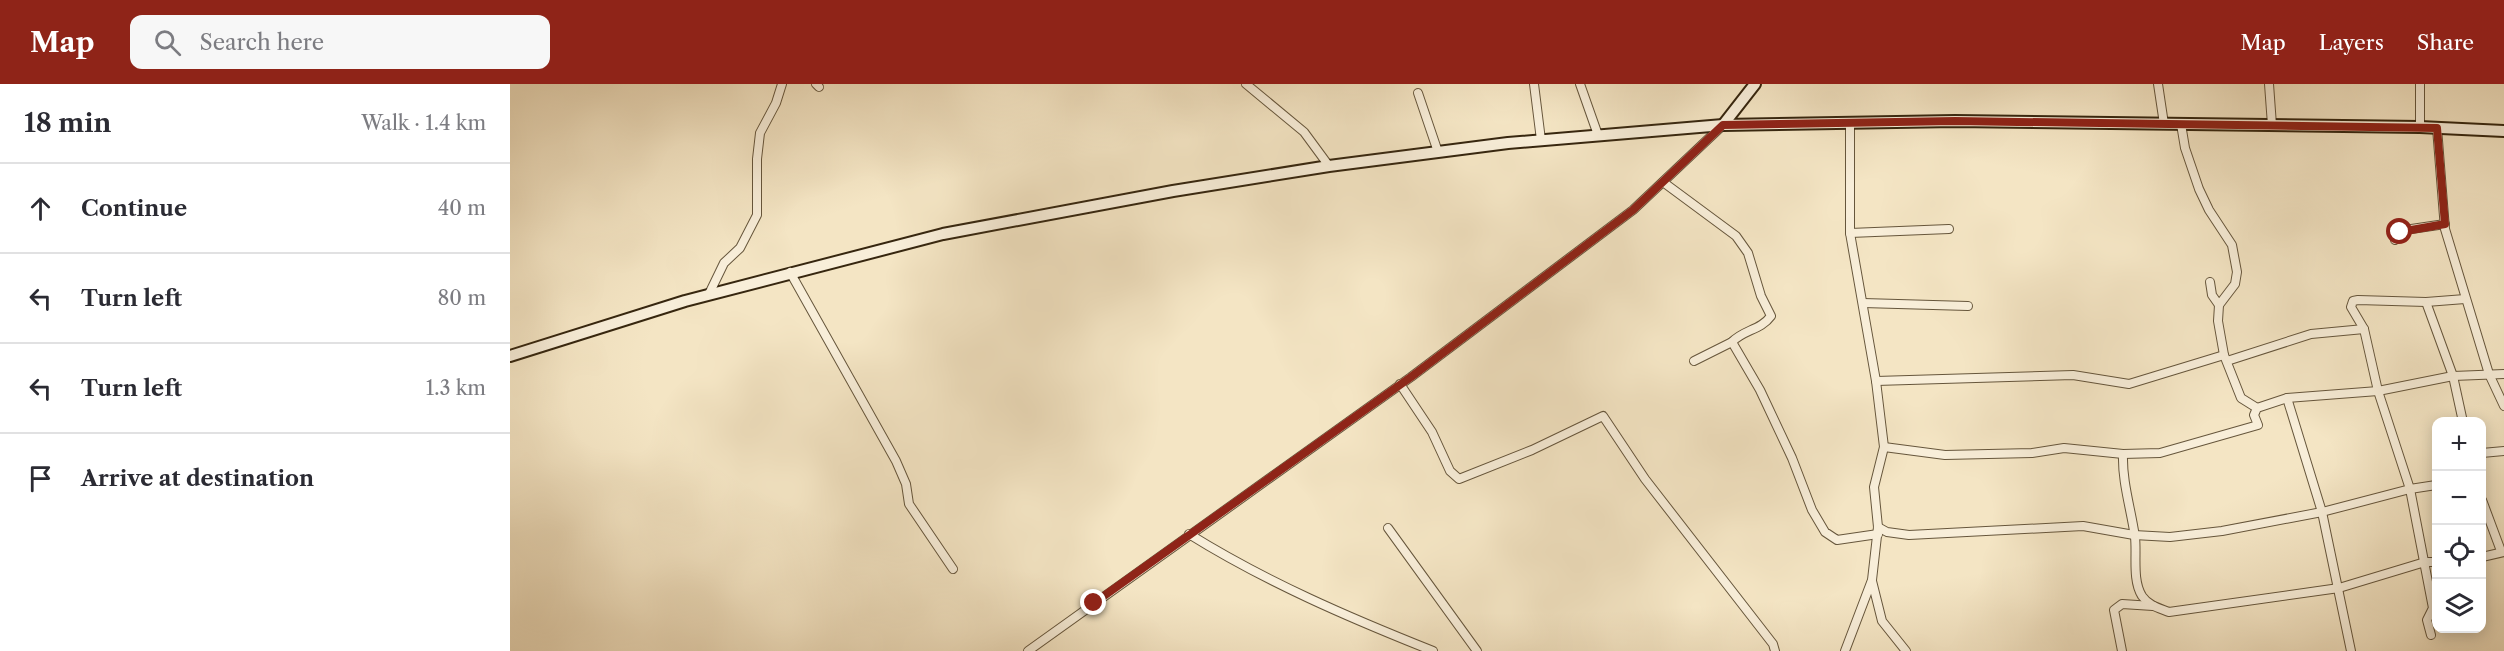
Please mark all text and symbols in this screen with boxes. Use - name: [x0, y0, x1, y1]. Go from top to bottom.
- search box: [130, 15, 550, 69]
- text: Map: [30, 25, 94, 59]
- icon: search: [151, 26, 184, 59]
- text: Search here: [199, 29, 324, 56]
- text: Map: [2241, 30, 2286, 55]
- text: Layers: [2319, 30, 2384, 55]
- text: Share: [2417, 30, 2474, 55]
- text: 18 min: [24, 107, 111, 139]
- text: Walk · 1.4 km: [361, 111, 486, 135]
- icon: ahead: [24, 192, 57, 225]
- text: Continue: [81, 195, 187, 222]
- text: 40 m: [438, 196, 486, 220]
- route start: [2386, 218, 2412, 244]
- icon: left: [24, 282, 57, 315]
- text: Turn left: [81, 285, 182, 312]
- text: 80 m: [438, 286, 486, 310]
- icon: left: [24, 372, 57, 405]
- text: Turn left: [81, 375, 182, 402]
- text: 1.3 km: [426, 376, 486, 400]
- map controls: [2432, 417, 2486, 633]
- button: +: [2432, 417, 2486, 471]
- icon: arrive: [24, 462, 57, 495]
- text: Arrive at destination: [81, 465, 314, 492]
- button: −: [2432, 471, 2486, 525]
- button: locate: [2432, 525, 2486, 579]
- button: layers: [2432, 579, 2486, 633]
- route end: [1080, 589, 1106, 615]

